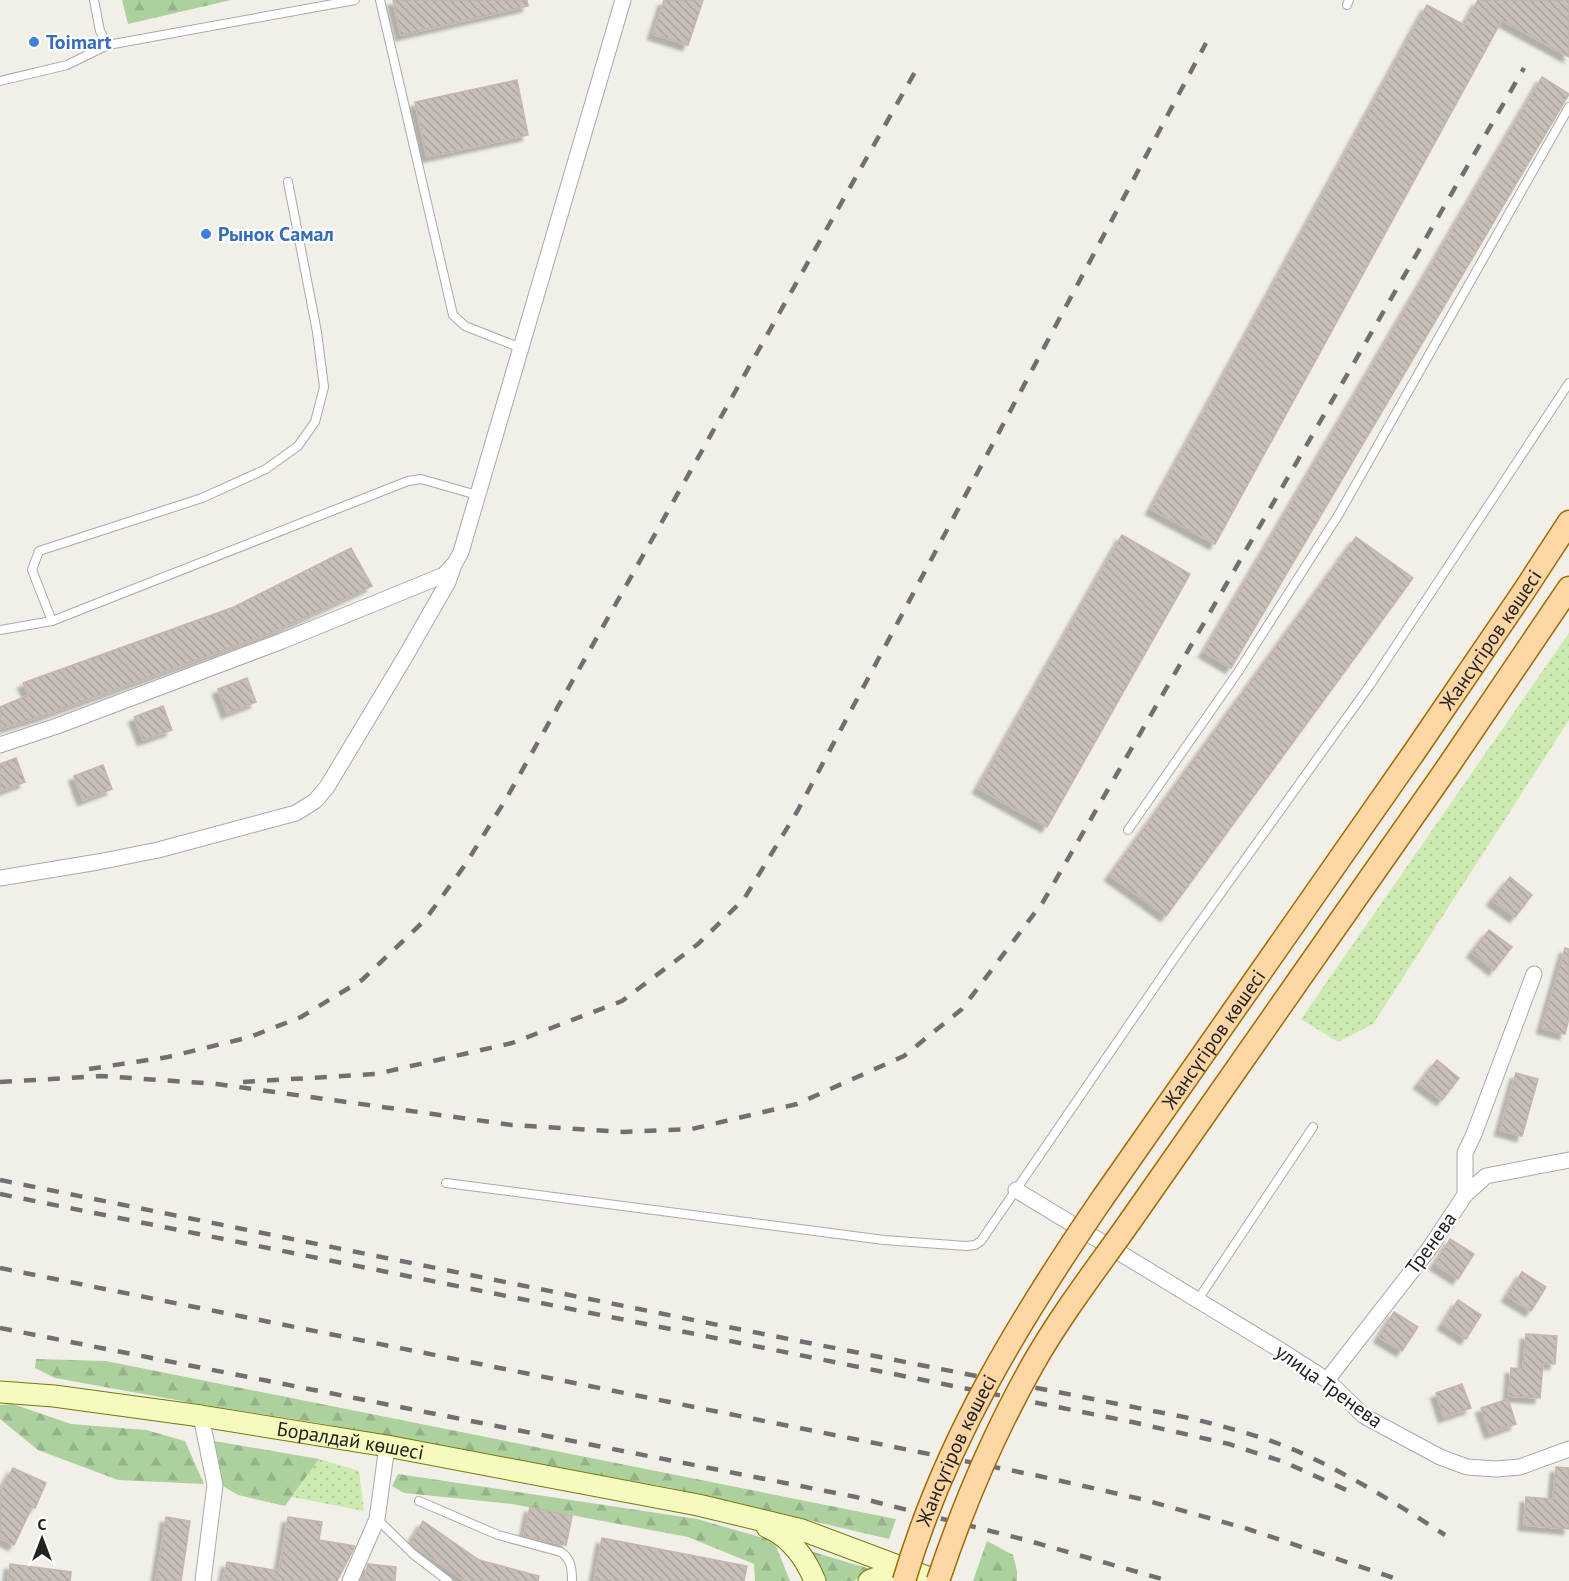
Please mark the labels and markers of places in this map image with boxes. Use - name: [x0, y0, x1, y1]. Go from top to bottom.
- place label: Toimart: [46, 29, 112, 55]
- marker: Toimart: [27, 35, 41, 49]
- place label: Рынок Самал: [218, 221, 334, 247]
- marker: Рынок Самал: [199, 227, 213, 241]

